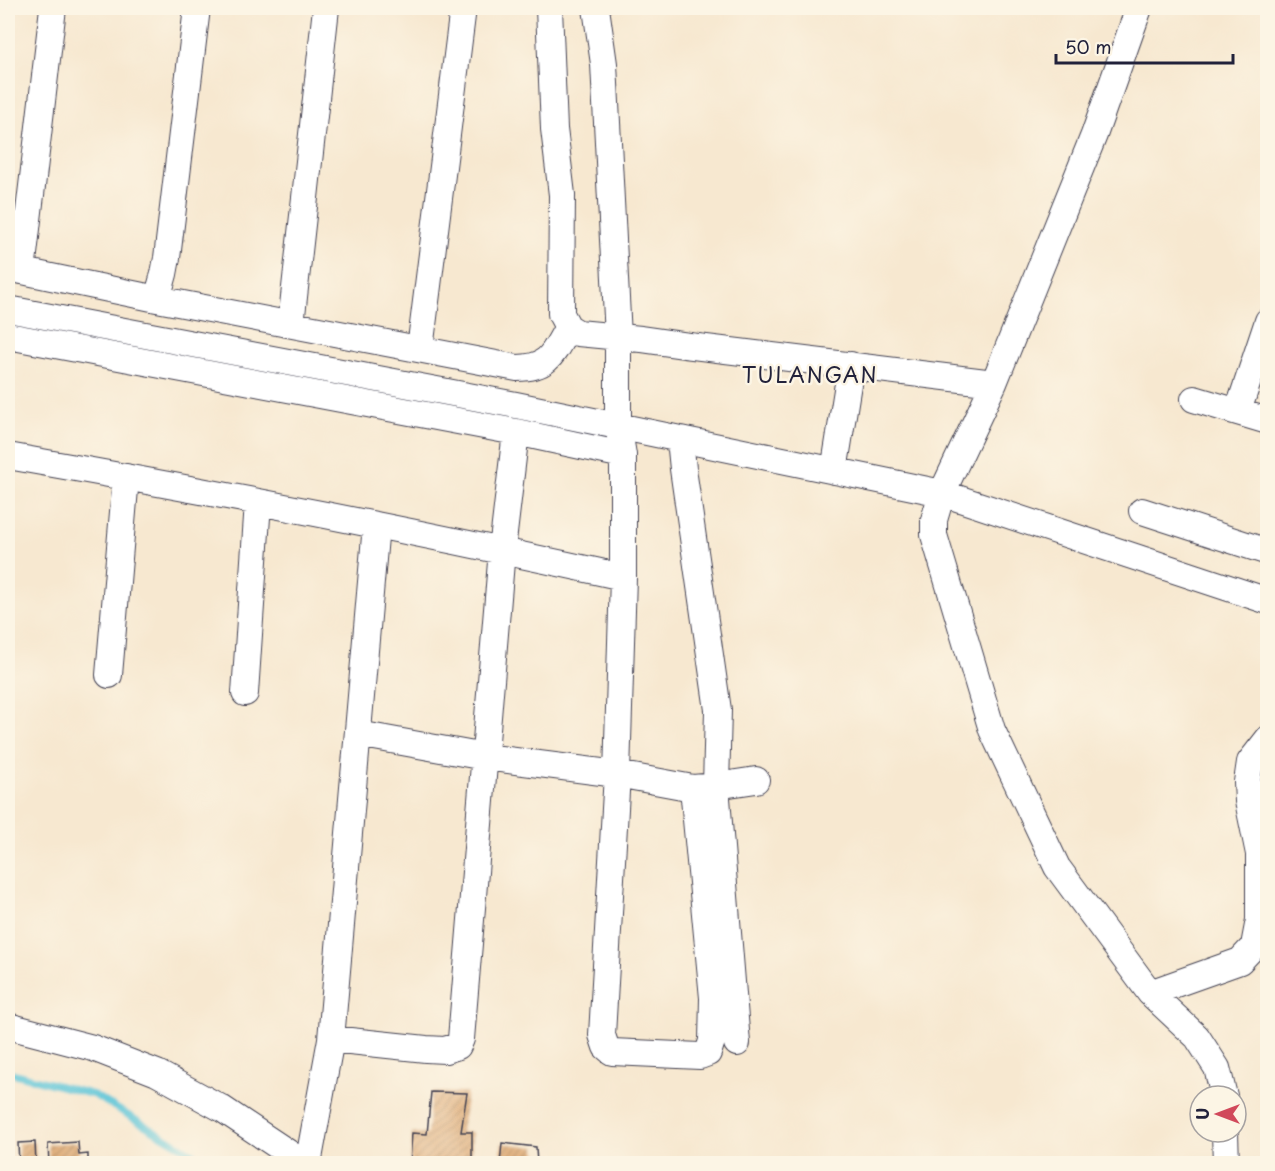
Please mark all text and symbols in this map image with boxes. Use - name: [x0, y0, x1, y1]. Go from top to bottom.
- scale bar: [1056, 27, 1233, 65]
- text: 50 m: [1065, 33, 1112, 60]
- district label: TULANGAN: [742, 358, 878, 390]
- north arrow: [1188, 1084, 1248, 1144]
- text: U: [1190, 1108, 1214, 1120]

